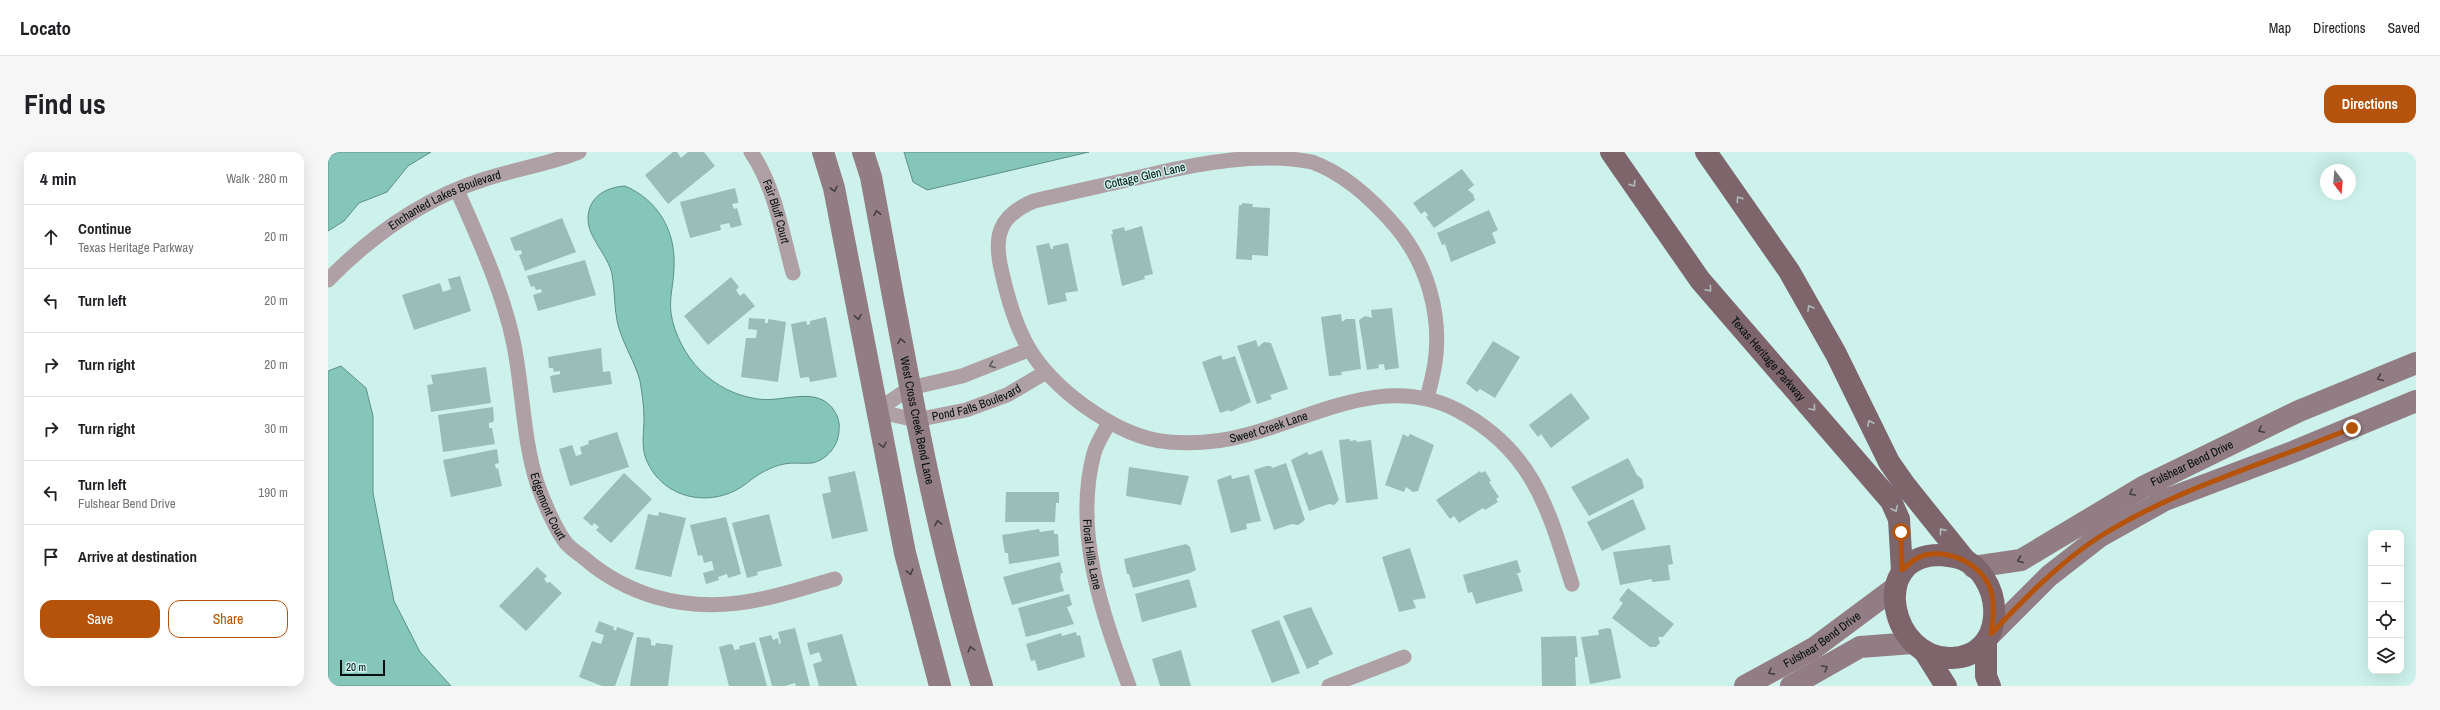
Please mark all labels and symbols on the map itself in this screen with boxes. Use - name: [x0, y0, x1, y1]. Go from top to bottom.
- street label: Cottage Glen Lane: [1103, 159, 1187, 193]
- north arrow: [2320, 164, 2356, 200]
- street label: Enchanted Lakes Boulevard: [385, 167, 503, 234]
- street label: Fair Bluff Court: [759, 177, 793, 245]
- one-way arrow: [1628, 180, 1636, 187]
- one-way arrow: [829, 186, 838, 193]
- one-way arrow: [1737, 197, 1744, 204]
- one-way arrow: [873, 210, 882, 216]
- one-way arrow: [1704, 285, 1711, 292]
- one-way arrow: [1808, 305, 1815, 312]
- street label: Texas Heritage Parkway: [1727, 313, 1809, 404]
- one-way arrow: [854, 314, 862, 320]
- one-way arrow: [898, 337, 906, 344]
- street label: West Cross Creek Bend Lane: [896, 355, 938, 486]
- one-way arrow: [988, 361, 995, 369]
- one-way arrow: [2376, 373, 2383, 381]
- street label: Pond Falls Boulevard: [930, 381, 1024, 425]
- one-way arrow: [1808, 404, 1815, 411]
- street label: Sweet Creek Lane: [1228, 408, 1310, 447]
- route end: [2343, 419, 2361, 437]
- one-way arrow: [1867, 420, 1875, 428]
- one-way arrow: [2258, 425, 2265, 433]
- street label: Fulshear Bend Drive: [2148, 436, 2236, 490]
- one-way arrow: [879, 442, 887, 448]
- street label: Edgemont Court: [526, 471, 570, 543]
- one-way arrow: [2129, 489, 2136, 496]
- one-way arrow: [1890, 505, 1898, 512]
- street label: Floral Hills Lane: [1079, 519, 1105, 591]
- one-way arrow: [935, 520, 943, 526]
- route start: [1892, 523, 1910, 541]
- one-way arrow: [1940, 528, 1947, 535]
- one-way arrow: [2017, 555, 2024, 563]
- one-way arrow: [905, 568, 914, 575]
- street label: Fulshear Bend Drive: [1780, 608, 1864, 671]
- one-way arrow: [967, 645, 976, 652]
- scale bar: [340, 658, 385, 677]
- one-way arrow: [1821, 665, 1828, 672]
- one-way arrow: [1768, 667, 1775, 674]

